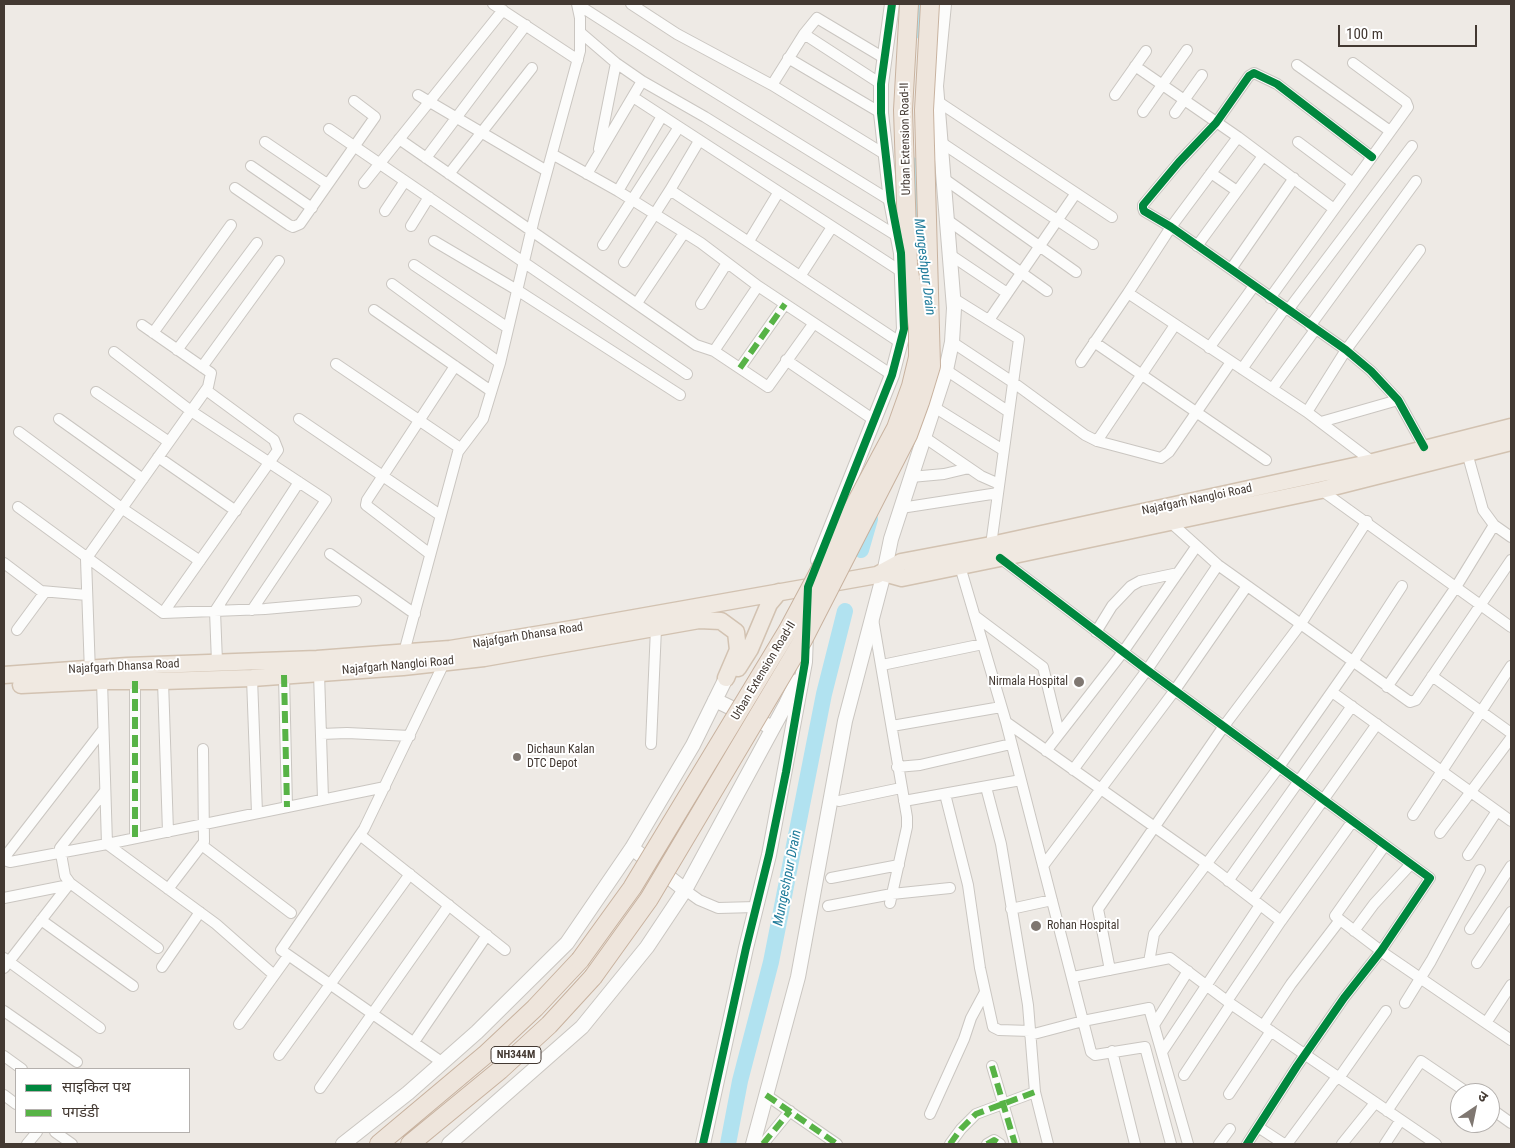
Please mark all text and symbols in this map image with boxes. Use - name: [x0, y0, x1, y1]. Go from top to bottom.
- scale bar: [1340, 15, 1479, 47]
- text: 100 m: [1346, 25, 1383, 43]
- street label: Urban Extension Road-II: [898, 83, 914, 195]
- water label: Mungeshpur Drain: [910, 218, 938, 316]
- street label: Najafgarh Nangloi Road: [1141, 481, 1253, 519]
- street label: Urban Extension Road-II: [729, 619, 799, 723]
- street label: Najafgarh Dhansa Road: [472, 620, 584, 652]
- street label: Najafgarh Nangloi Road: [341, 654, 455, 678]
- street label: Najafgarh Dhansa Road: [68, 657, 180, 677]
- place label: Nirmala Hospital: [988, 675, 1068, 689]
- marker: Nirmala Hospital: [1072, 675, 1086, 689]
- place label: Dichaun Kalan DTC Depot: [527, 743, 595, 771]
- marker: Dichaun Kalan DTC Depot: [511, 751, 523, 763]
- water label: Mungeshpur Drain: [770, 828, 806, 928]
- marker: Rohan Hospital: [1029, 919, 1043, 933]
- place label: Rohan Hospital: [1047, 919, 1119, 933]
- road number: NH344M: [491, 1046, 541, 1064]
- legend: [15, 1068, 190, 1133]
- text: साइकिल पथ: [62, 1078, 131, 1096]
- north arrow: [1450, 1083, 1500, 1133]
- text: उ: [1475, 1087, 1491, 1105]
- text: पगडंडी: [62, 1103, 99, 1121]

